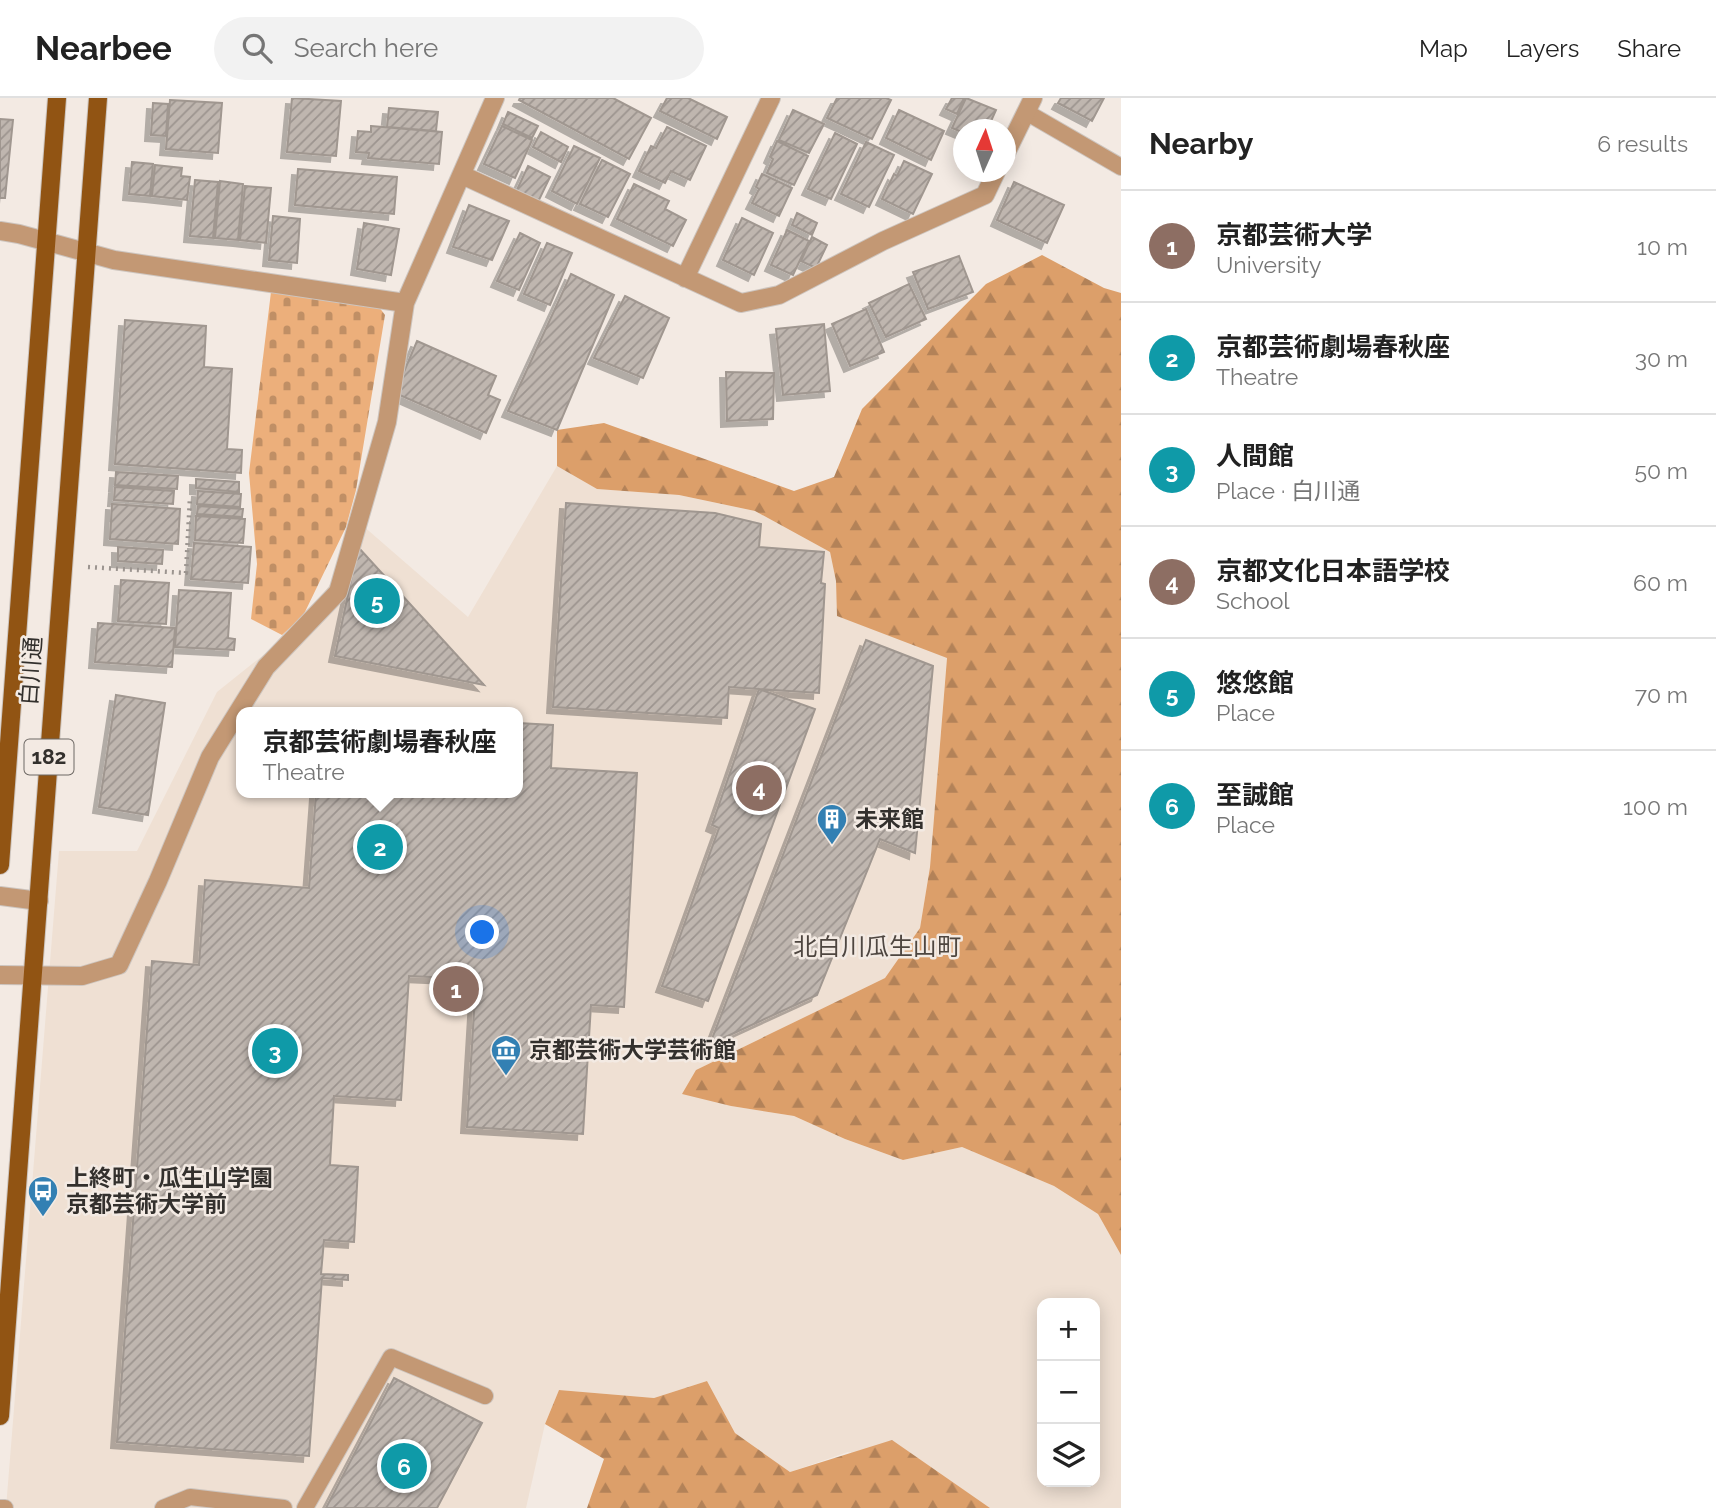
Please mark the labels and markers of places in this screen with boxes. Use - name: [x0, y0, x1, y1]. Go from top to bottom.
- pin: 5: [354, 575, 400, 627]
- pin: 4: [736, 762, 782, 814]
- building icon: 未来館: [815, 802, 849, 846]
- place label: 未来館: [855, 805, 924, 832]
- pin: 2: [357, 821, 403, 873]
- pin: 1: [433, 963, 479, 1015]
- pin: 3: [252, 1025, 298, 1077]
- museum icon: 京都芸術大学芸術館: [489, 1033, 523, 1077]
- place label: 京都芸術大学芸術館: [529, 1036, 736, 1063]
- place label: 上終町・瓜生山学園 京都芸術大学前: [66, 1164, 273, 1217]
- bus stop icon: 上終町・瓜生山学園 京都芸術大学前: [26, 1174, 60, 1218]
- pin: 6: [381, 1440, 427, 1492]

